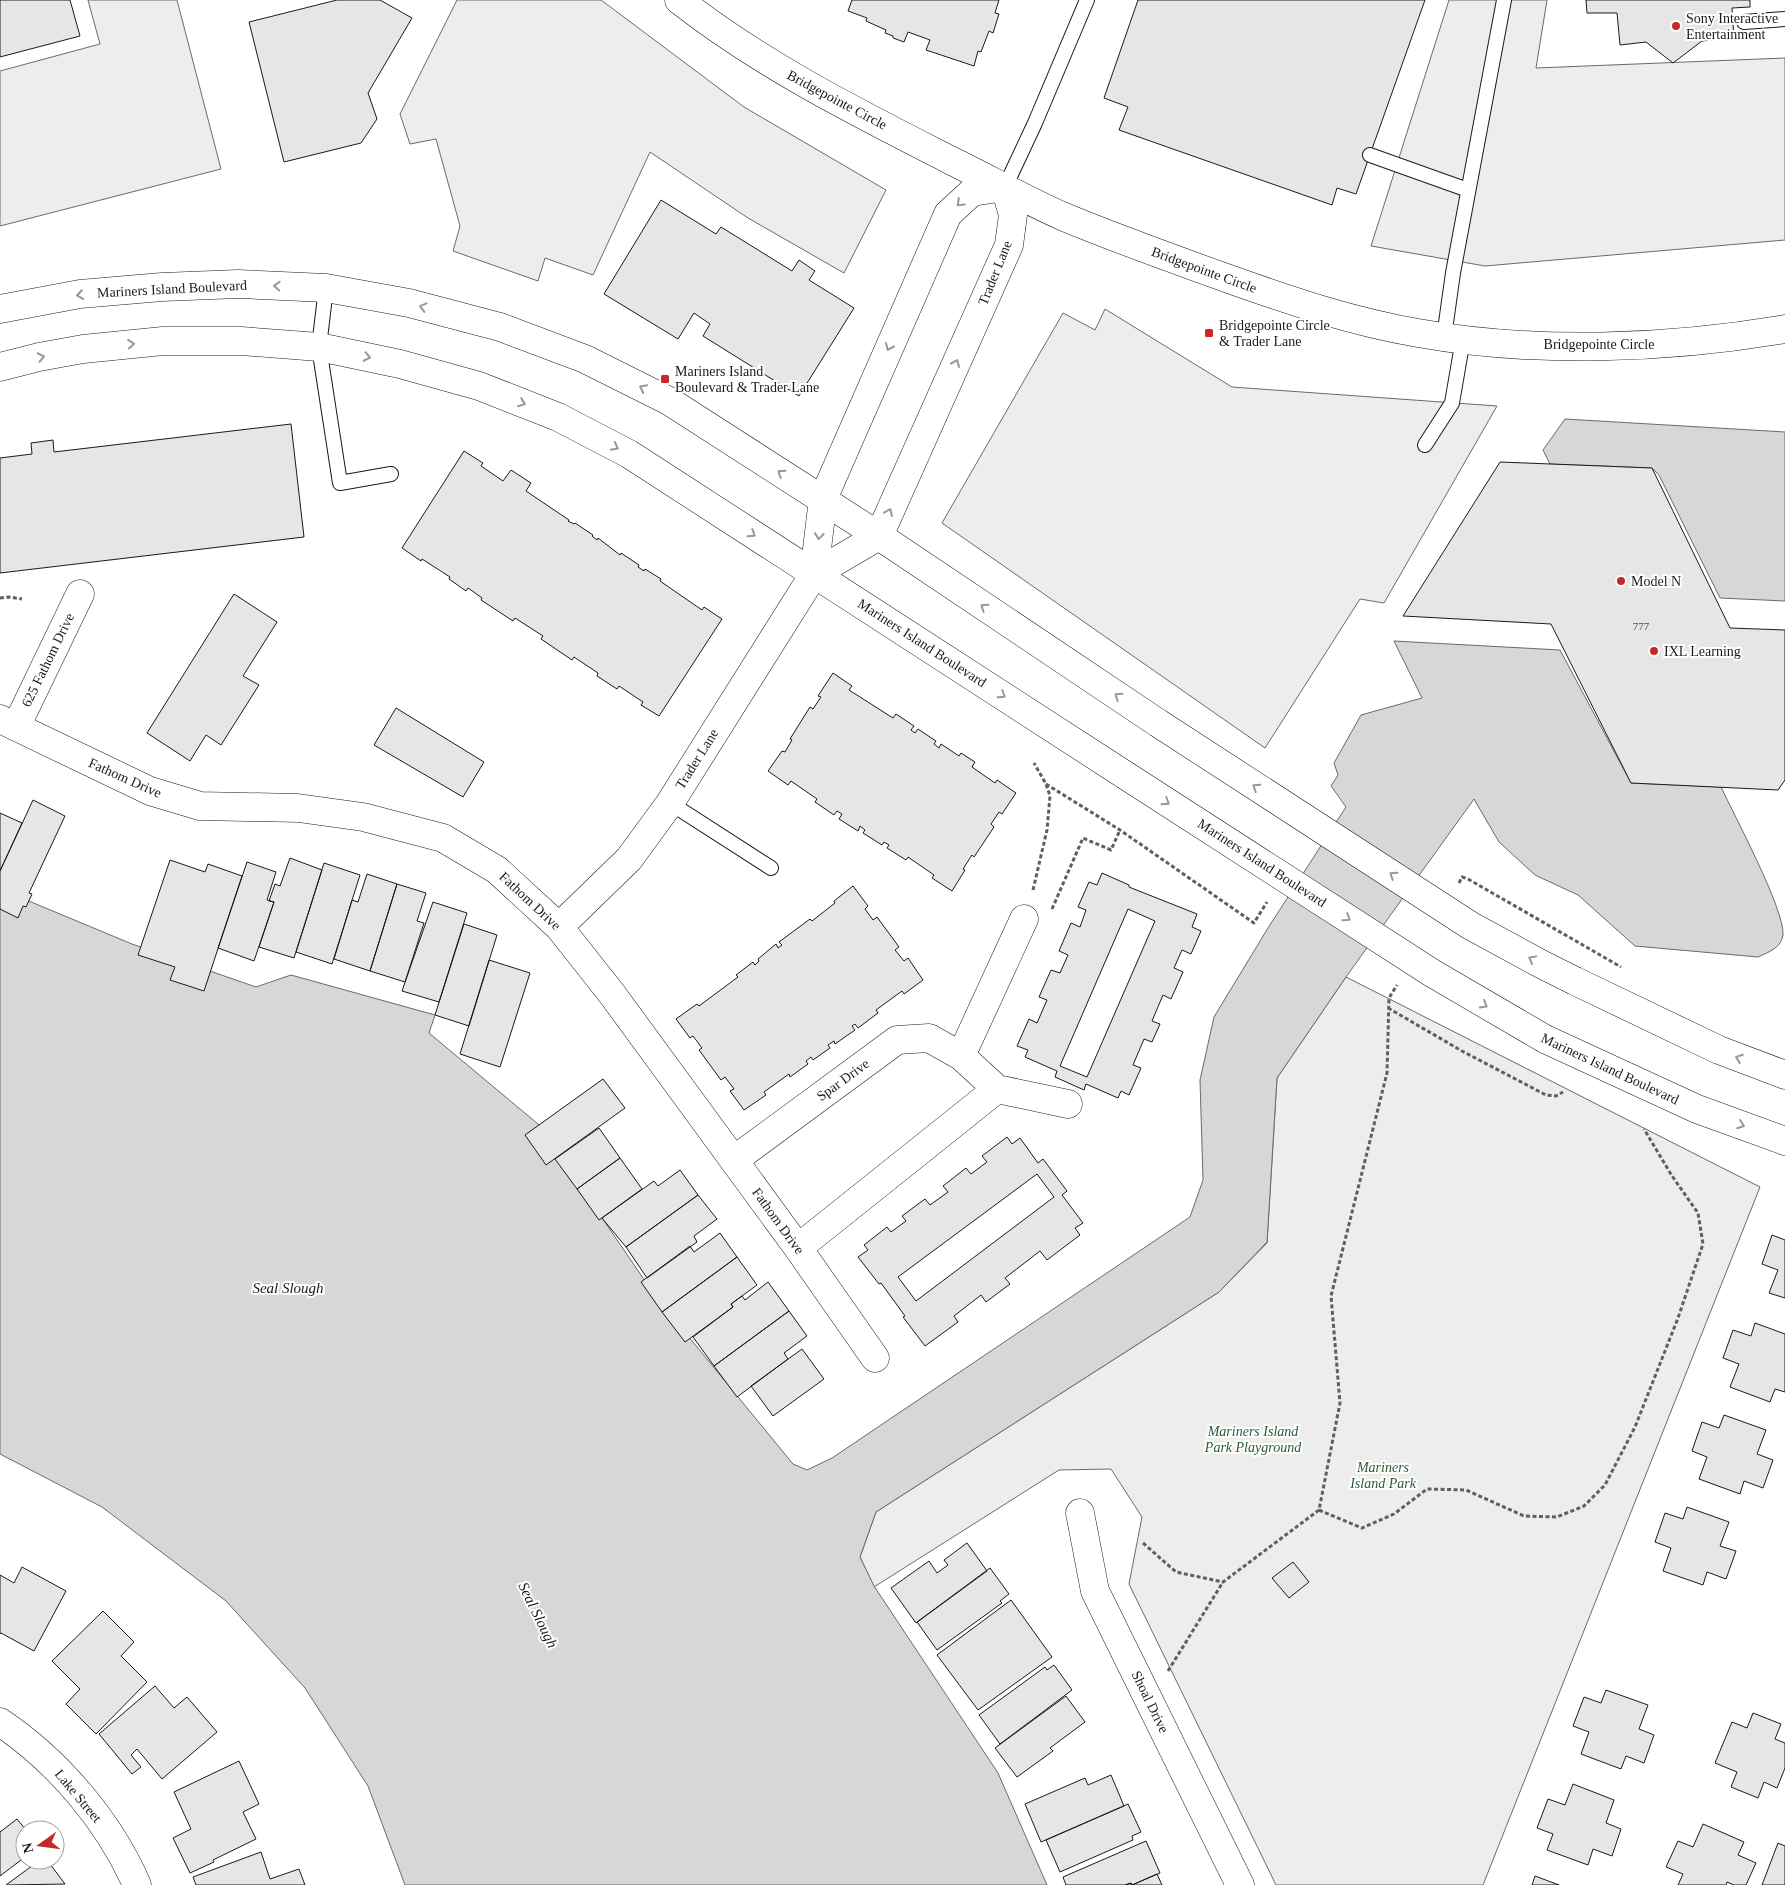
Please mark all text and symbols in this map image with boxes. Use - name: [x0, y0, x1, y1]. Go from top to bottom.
- place label: Sony Interactive Entertainment: [1686, 11, 1778, 42]
- marker: Sony Interactive Entertainment: [1670, 20, 1682, 32]
- street label: Bridgepointe Circle: [785, 67, 889, 133]
- one-way arrow: [957, 197, 966, 206]
- street label: Trader Lane: [975, 239, 1015, 307]
- street label: Bridgepointe Circle: [1149, 244, 1259, 296]
- street label: Mariners Island Boulevard: [97, 278, 247, 300]
- one-way arrow: [273, 280, 281, 291]
- one-way arrow: [76, 289, 84, 300]
- one-way arrow: [419, 302, 427, 313]
- place label: Bridgepointe Circle & Trader Lane: [1219, 318, 1330, 349]
- marker: Bridgepointe Circle & Trader Lane: [1203, 327, 1215, 339]
- street label: Bridgepointe Circle: [1544, 337, 1654, 352]
- one-way arrow: [127, 339, 135, 350]
- one-way arrow: [885, 342, 896, 351]
- one-way arrow: [362, 351, 371, 362]
- one-way arrow: [37, 352, 45, 363]
- one-way arrow: [949, 359, 960, 368]
- place label: Mariners Island Boulevard & Trader Lane: [675, 364, 819, 395]
- marker: Mariners Island Boulevard & Trader Lane: [659, 373, 671, 385]
- one-way arrow: [639, 384, 648, 394]
- one-way arrow: [517, 397, 526, 407]
- one-way arrow: [610, 441, 619, 451]
- one-way arrow: [778, 470, 787, 479]
- one-way arrow: [883, 508, 894, 517]
- one-way arrow: [747, 528, 756, 537]
- one-way arrow: [813, 533, 824, 541]
- place label: Model N: [1631, 574, 1681, 589]
- marker: Model N: [1615, 575, 1627, 587]
- street label: Mariners Island Boulevard: [855, 596, 989, 690]
- one-way arrow: [981, 604, 990, 613]
- street label: 625 Fathom Drive: [19, 611, 77, 709]
- house number: 777: [1633, 620, 1650, 632]
- place label: IXL Learning: [1664, 644, 1741, 659]
- marker: IXL Learning: [1648, 645, 1660, 657]
- one-way arrow: [997, 689, 1006, 699]
- one-way arrow: [1114, 693, 1123, 702]
- street label: Trader Lane: [673, 726, 721, 792]
- street label: Fathom Drive: [86, 755, 164, 801]
- one-way arrow: [1253, 784, 1262, 793]
- one-way arrow: [1161, 795, 1170, 805]
- street label: Mariners Island Boulevard: [1195, 816, 1329, 910]
- street label: Fathom Drive: [496, 869, 564, 933]
- one-way arrow: [1389, 872, 1398, 881]
- one-way arrow: [1341, 912, 1350, 921]
- one-way arrow: [1528, 955, 1537, 965]
- one-way arrow: [1479, 998, 1488, 1008]
- street label: Mariners Island Boulevard: [1539, 1030, 1681, 1108]
- one-way arrow: [1736, 1054, 1744, 1064]
- street label: Spar Drive: [814, 1056, 872, 1104]
- one-way arrow: [1736, 1119, 1745, 1129]
- street label: Fathom Drive: [749, 1185, 807, 1257]
- water label: Seal Slough: [252, 1280, 324, 1296]
- park label: Mariners Island Park Playground: [1204, 1424, 1302, 1455]
- park label: Mariners Island Park: [1349, 1460, 1417, 1491]
- water label: Seal Slough: [515, 1579, 561, 1651]
- street label: Shoal Drive: [1129, 1668, 1171, 1736]
- street label: Lake Street: [52, 1767, 104, 1825]
- north arrow: [15, 1820, 65, 1870]
- text: N: [19, 1841, 36, 1855]

